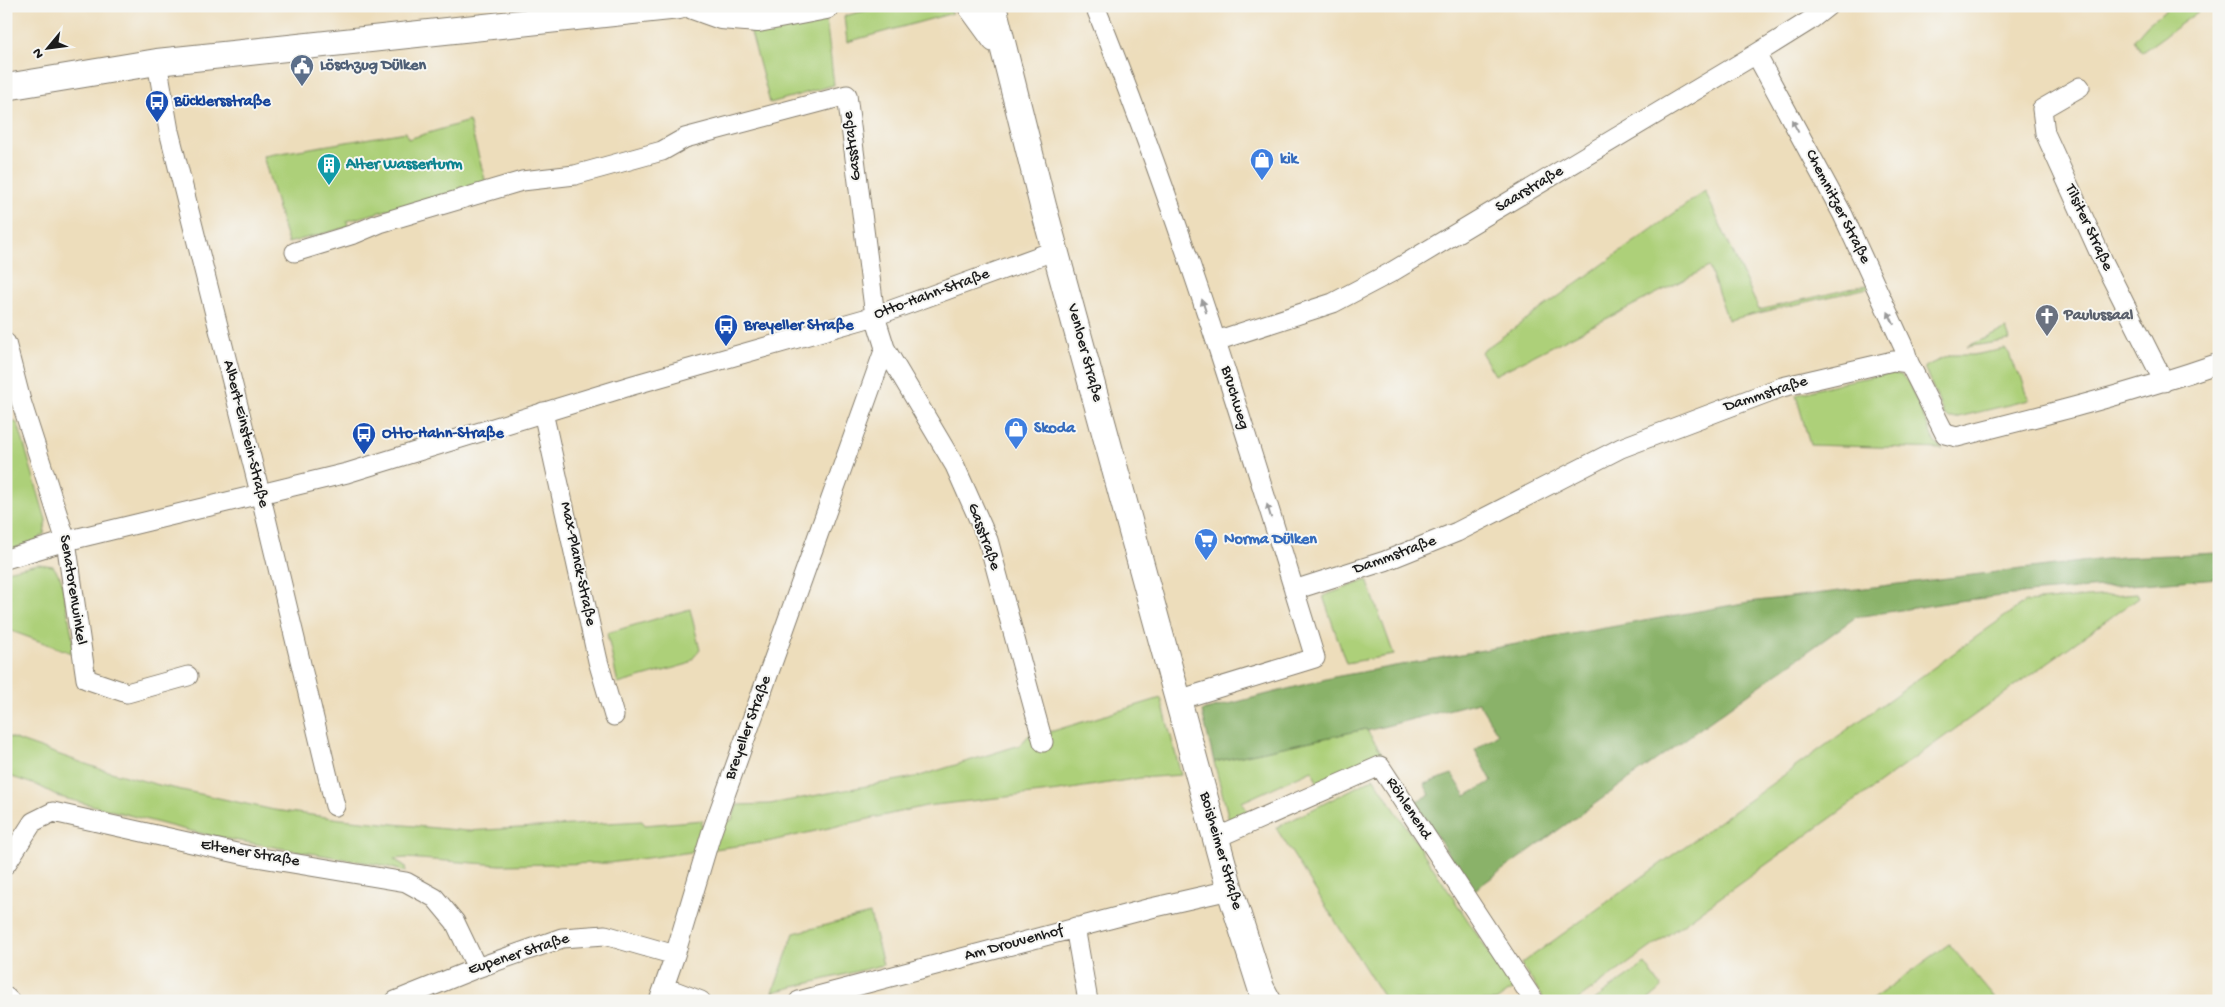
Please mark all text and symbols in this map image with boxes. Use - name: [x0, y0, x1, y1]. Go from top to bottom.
- north arrow: [22, 22, 72, 72]
- text: N: [29, 45, 48, 61]
- public building icon: Löschzug Dülken: [289, 53, 315, 87]
- place label: Löschzug Dülken: [320, 57, 426, 76]
- bus stop icon: Bücklersstraße: [144, 89, 170, 123]
- place label: Bücklersstraße: [173, 93, 271, 112]
- street label: Gasstraße: [839, 109, 867, 182]
- one-way arrow: [1791, 119, 1799, 133]
- shop icon: kik: [1249, 147, 1275, 181]
- street label: Chemnitzer Straße: [1800, 147, 1874, 268]
- place label: kik: [1280, 151, 1300, 170]
- building icon: Alter Wasserturm: [316, 152, 342, 186]
- place label: Alter Wasserturm: [345, 156, 463, 175]
- street label: Saarstraße: [1493, 162, 1568, 218]
- street label: Tilsiter Straße: [2059, 181, 2117, 275]
- street label: Otto-Hahn-Straße: [872, 265, 993, 325]
- one-way arrow: [1200, 298, 1207, 313]
- street label: Venloer Straße: [1062, 301, 1106, 405]
- church icon: Paulussaal: [2034, 303, 2060, 337]
- place label: Paulussaal: [2063, 307, 2134, 326]
- one-way arrow: [1886, 311, 1894, 325]
- bus stop icon: Breyeller Straße: [713, 313, 739, 347]
- place label: Breyeller Straße: [743, 317, 854, 336]
- street label: Albert-Einstein-Straße: [217, 358, 273, 510]
- street label: Bruchweg: [1215, 363, 1253, 432]
- street label: Dammstraße: [1721, 372, 1811, 418]
- shop icon: Skoda: [1003, 416, 1029, 450]
- place label: Skoda: [1034, 420, 1076, 439]
- bus stop icon: Otto-Hahn-Straße: [351, 421, 377, 455]
- place label: Otto-Hahn-Straße: [382, 425, 504, 444]
- street label: Max-Planck-Straße: [555, 500, 600, 628]
- street label: Gasstraße: [962, 501, 1004, 574]
- one-way arrow: [1265, 503, 1272, 518]
- supermarket icon: Norma Dülken: [1193, 527, 1219, 561]
- place label: Norma Dülken: [1224, 531, 1317, 550]
- street label: Dammstraße: [1350, 532, 1440, 580]
- street label: Senatorenwinkel: [54, 534, 90, 646]
- street label: Breyeller Straße: [721, 673, 777, 784]
- street label: Röhlenend: [1381, 775, 1436, 845]
- street label: Boisheimer Straße: [1194, 789, 1246, 913]
- street label: Eltener Straße: [199, 836, 302, 872]
- street label: Am Drouvenhof: [963, 921, 1066, 966]
- street label: Eupener Straße: [466, 929, 573, 980]

